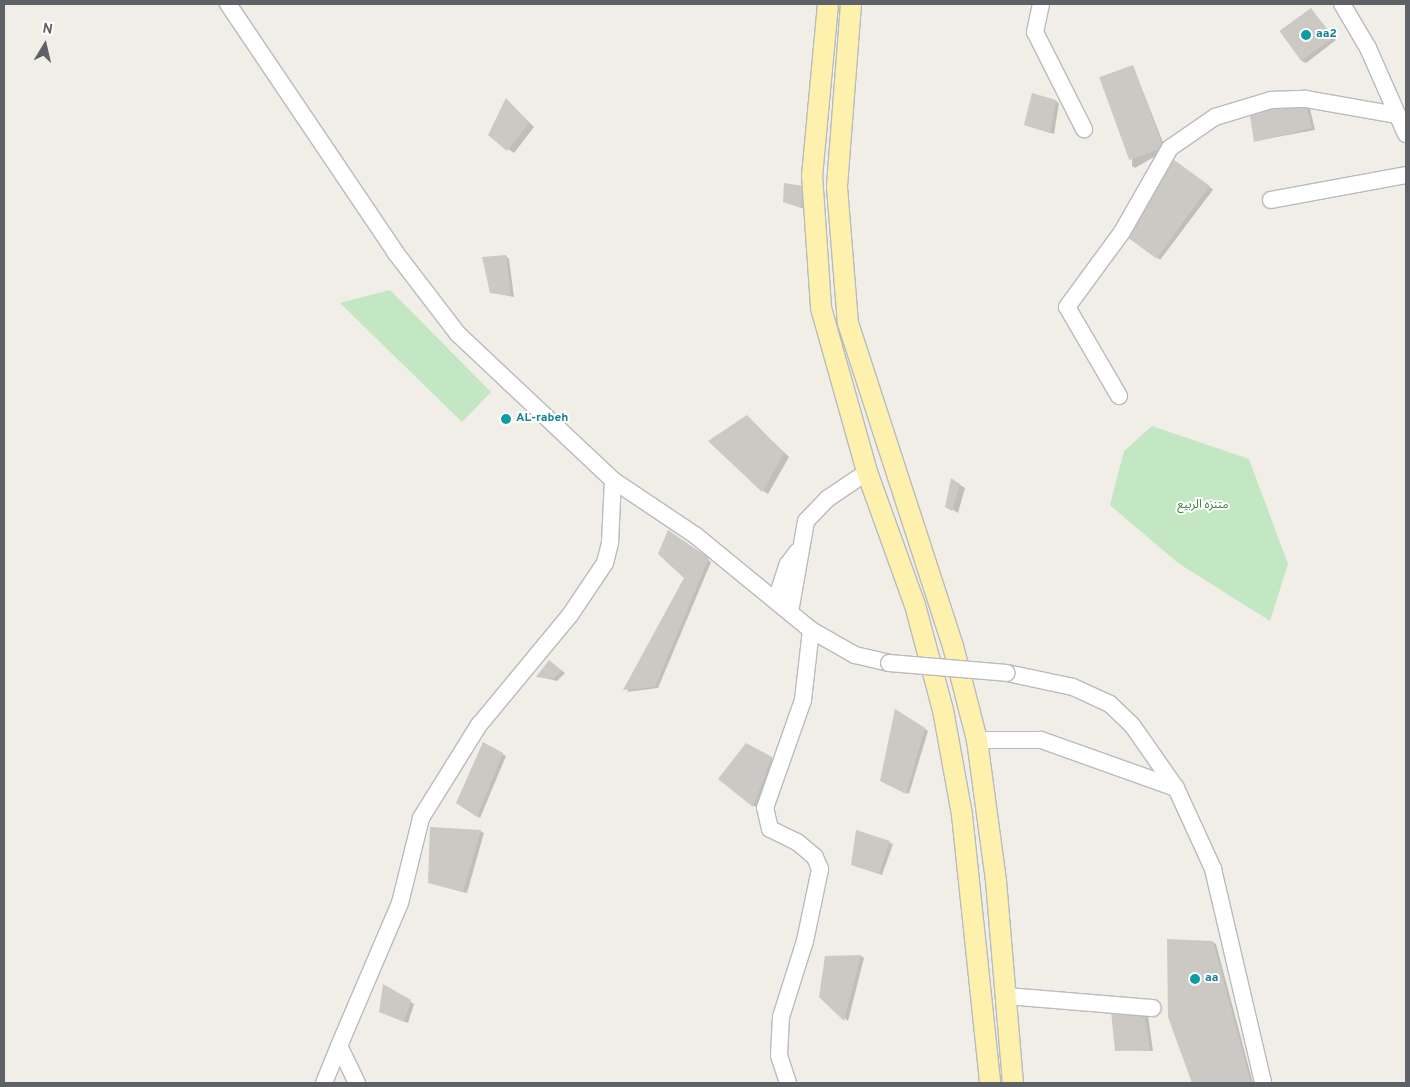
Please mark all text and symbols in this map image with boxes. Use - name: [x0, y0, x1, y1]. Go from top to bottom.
- north arrow: [20, 20, 70, 70]
- text: N: [41, 21, 54, 39]
- place label: aa2: [1316, 28, 1337, 42]
- marker: aa2: [1300, 29, 1312, 41]
- place label: AL-rabeh: [516, 412, 568, 426]
- marker: AL-rabeh: [500, 413, 512, 425]
- park label: متنزه الربيع: [1177, 499, 1229, 513]
- place label: aa: [1205, 972, 1218, 986]
- marker: aa: [1189, 973, 1201, 985]

